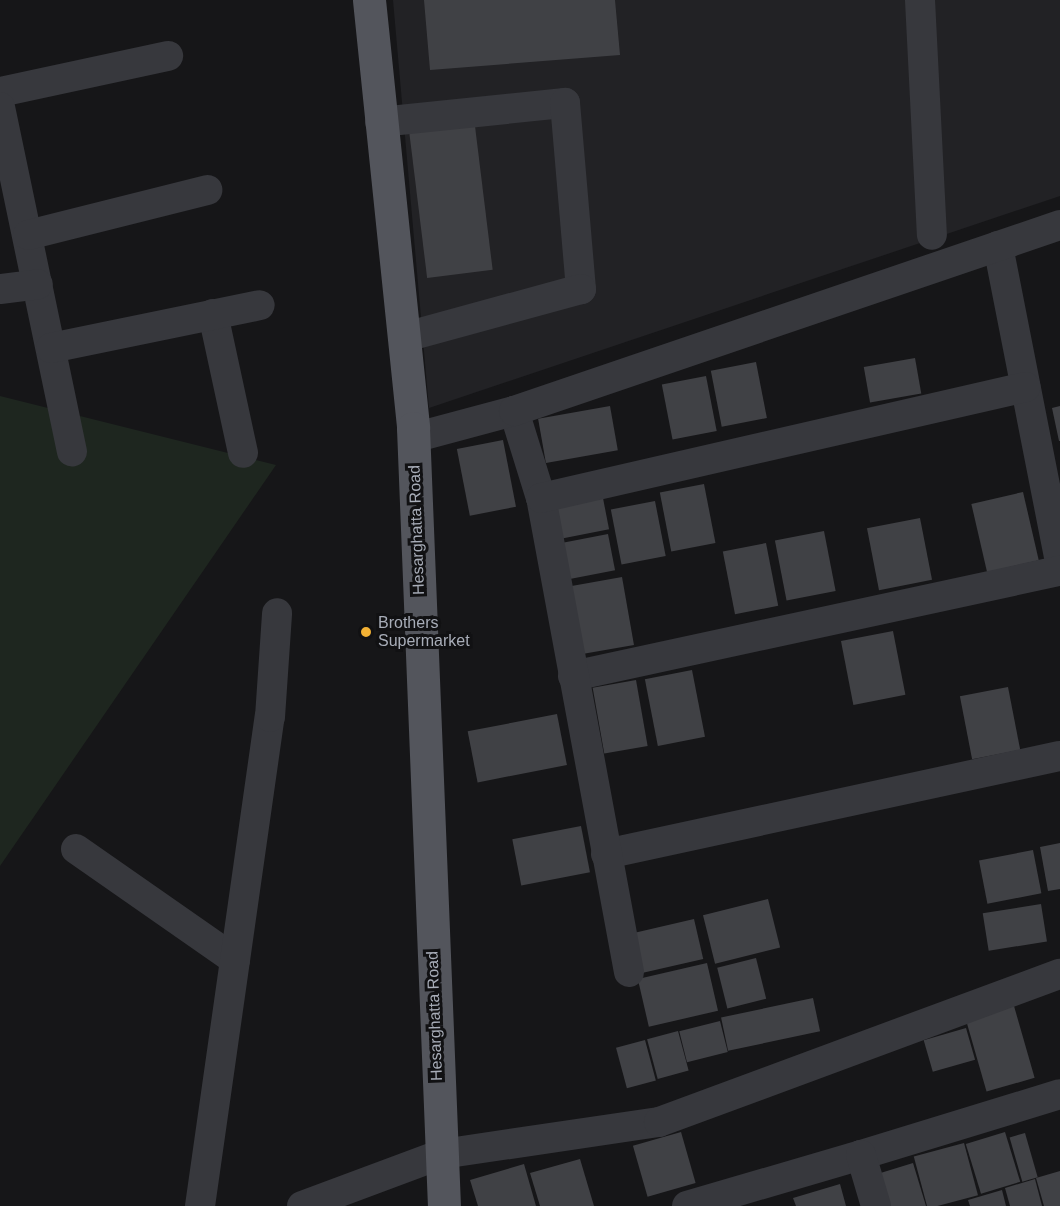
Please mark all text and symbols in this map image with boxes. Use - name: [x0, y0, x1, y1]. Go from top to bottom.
- street label: Hesarghatta Road: [405, 465, 429, 595]
- place label: Brothers Supermarket: [378, 613, 470, 651]
- marker: Brothers Supermarket: [359, 625, 373, 639]
- street label: Hesarghatta Road: [423, 951, 447, 1081]

